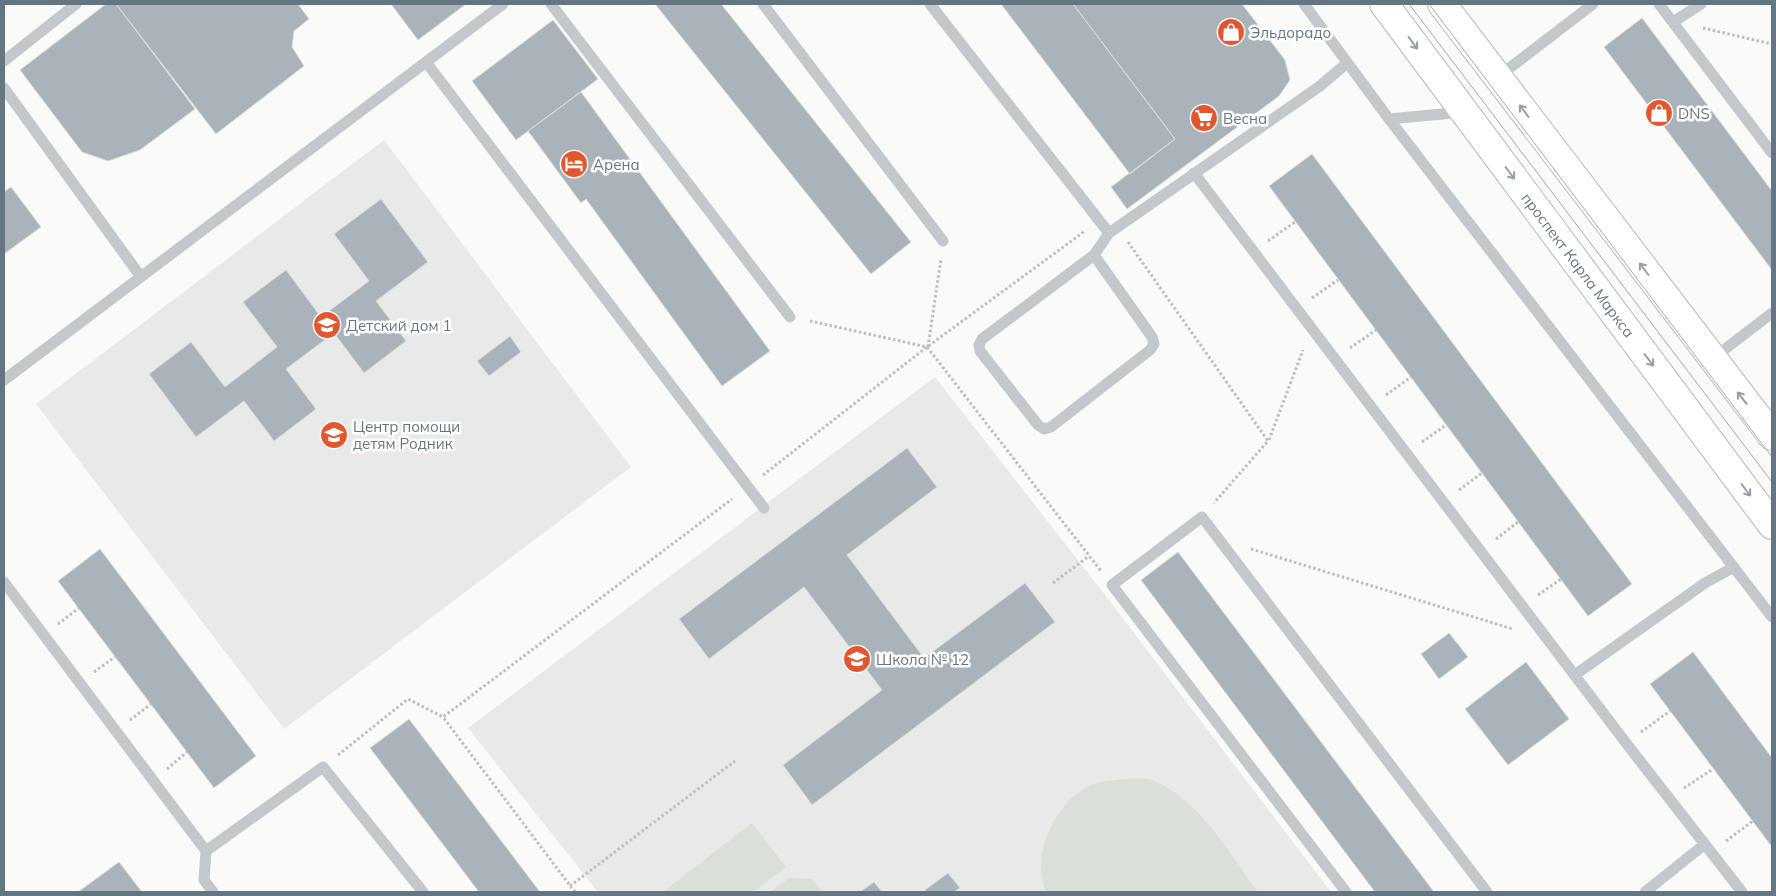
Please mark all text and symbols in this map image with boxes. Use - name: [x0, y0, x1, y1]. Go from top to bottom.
- shop icon: Эльдорадо: [1216, 17, 1246, 47]
- place label: Эльдорадо: [1250, 23, 1331, 42]
- one-way arrow: [1407, 36, 1418, 49]
- shop icon: DNS: [1644, 98, 1674, 128]
- supermarket icon: Весна: [1189, 103, 1219, 133]
- one-way arrow: [1519, 104, 1529, 118]
- place label: DNS: [1678, 104, 1710, 123]
- place label: Весна: [1223, 109, 1267, 128]
- hotel icon: Арена: [559, 149, 589, 179]
- place label: Арена: [593, 155, 640, 174]
- one-way arrow: [1504, 166, 1515, 179]
- street label: проспект Карла Маркса: [1517, 189, 1639, 341]
- one-way arrow: [1638, 263, 1649, 276]
- school or university icon: Детский дом 1: [312, 310, 342, 340]
- place label: Детский дом 1: [346, 316, 451, 335]
- one-way arrow: [1643, 353, 1654, 366]
- one-way arrow: [1737, 392, 1748, 405]
- place label: Центр помощи детям Родник: [353, 417, 460, 453]
- school or university icon: Центр помощи детям Родник: [319, 420, 349, 450]
- one-way arrow: [1741, 483, 1751, 497]
- school or university icon: Школа № 12: [842, 644, 872, 674]
- place label: Школа № 12: [876, 650, 969, 669]

